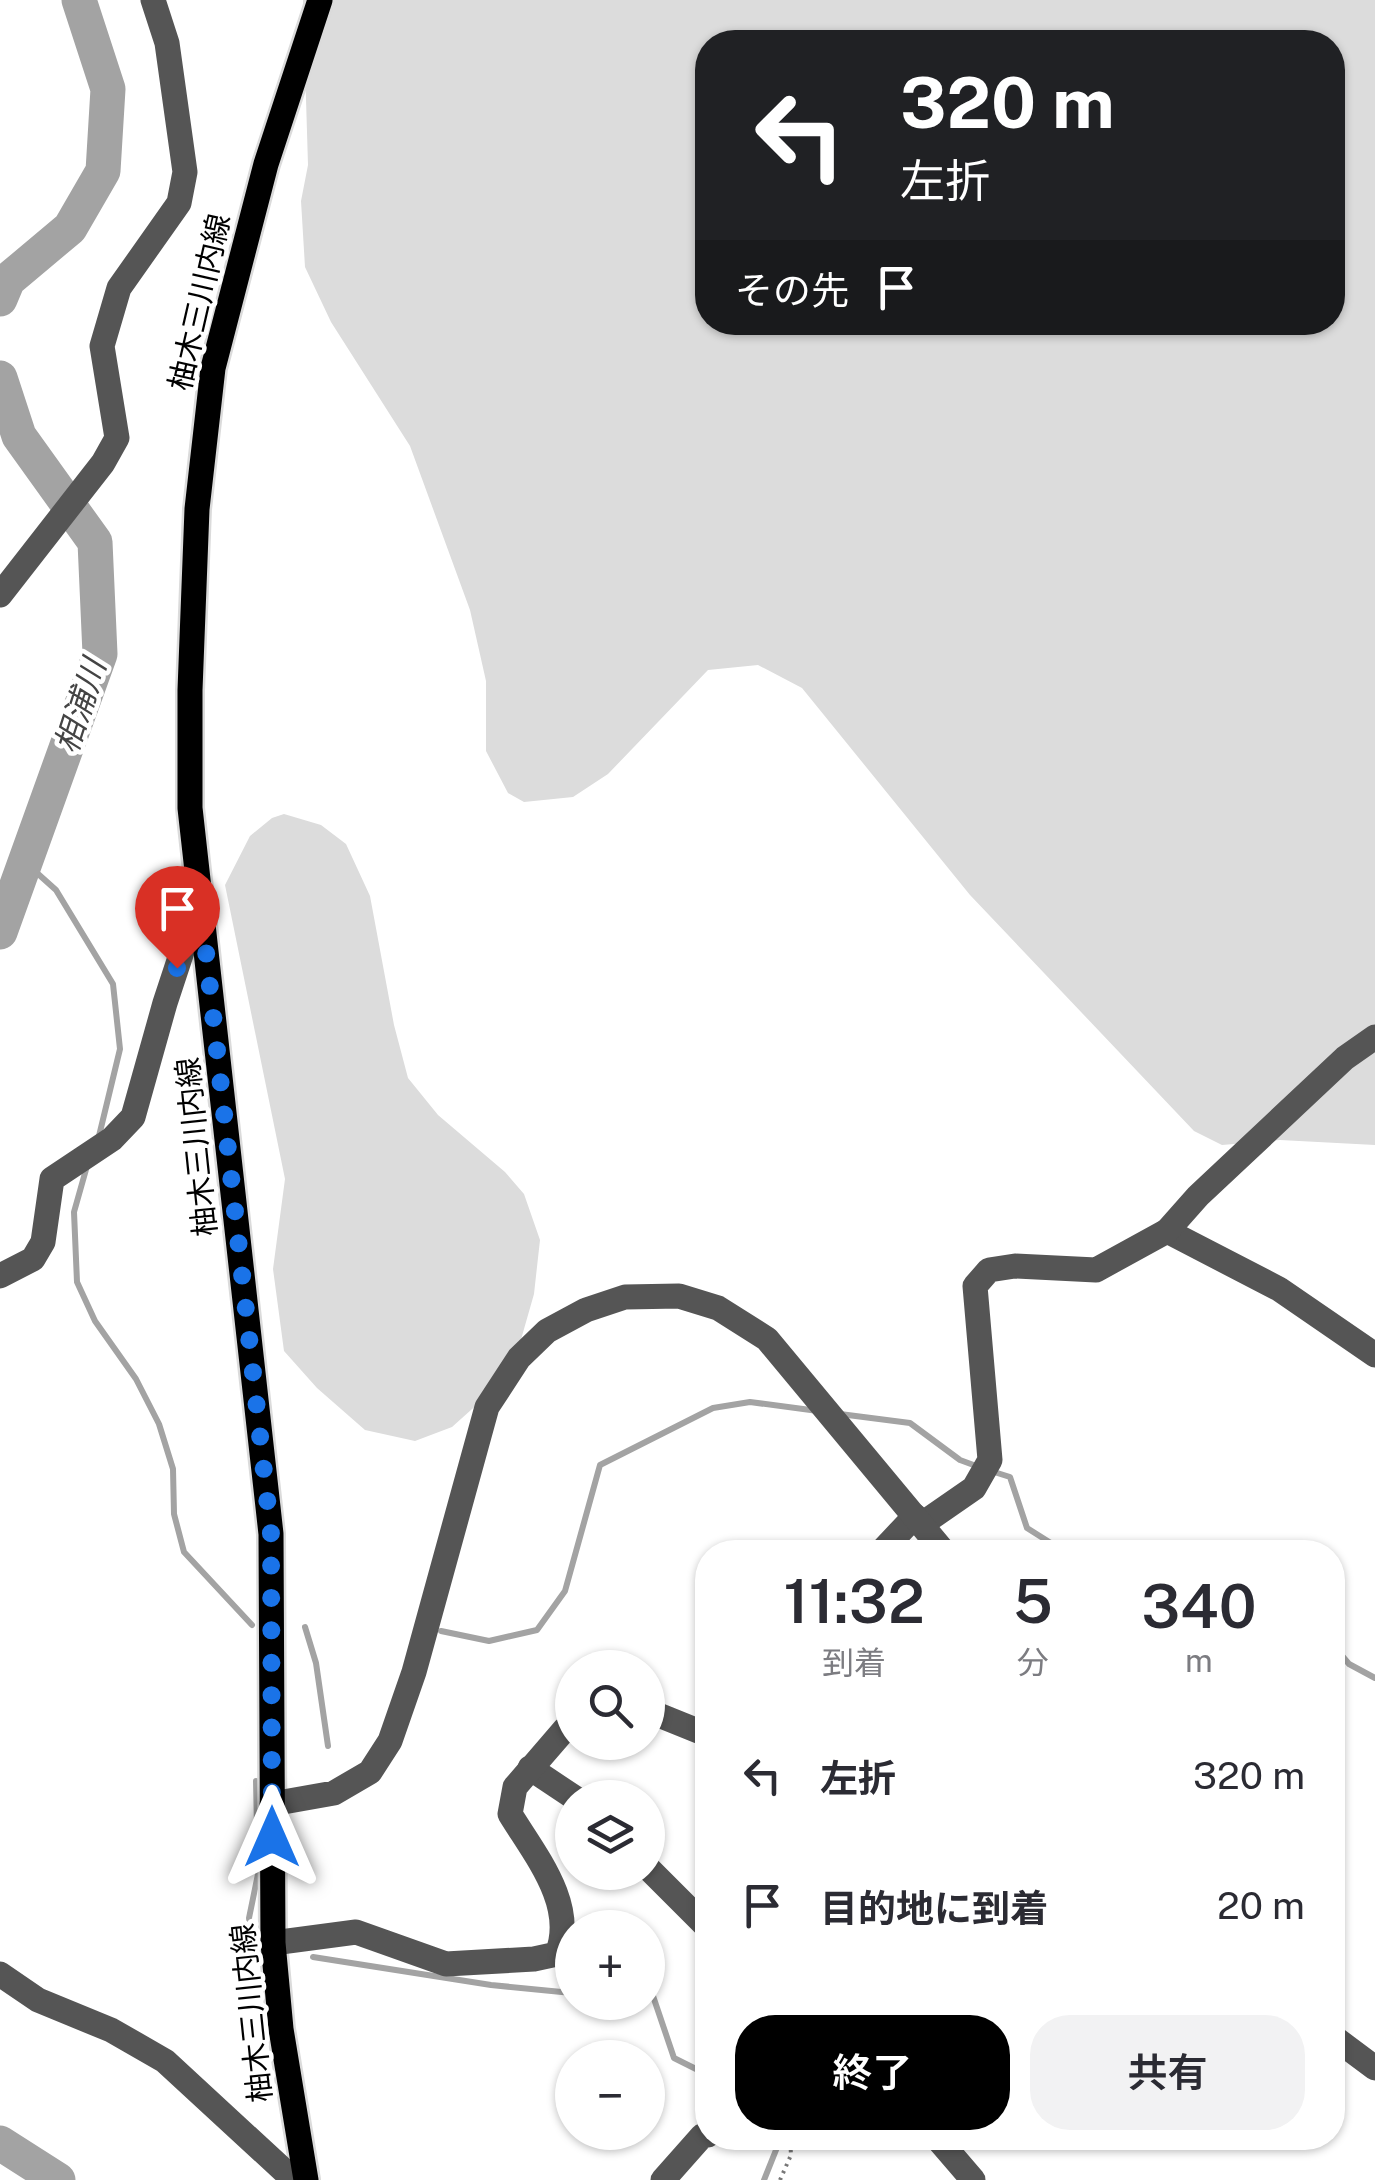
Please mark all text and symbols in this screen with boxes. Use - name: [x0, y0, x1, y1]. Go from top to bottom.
- text: 320 m: [900, 61, 1115, 144]
- icon: left: [735, 70, 865, 200]
- text: 左折: [900, 154, 990, 207]
- street label: 柚木三川内線: [161, 210, 237, 394]
- icon: arrive: [869, 260, 924, 315]
- text: その先: [735, 268, 849, 313]
- water label: 相浦川: [48, 652, 113, 757]
- pin: [135, 866, 220, 969]
- icon: arrive: [150, 881, 205, 936]
- street label: 柚木三川内線: [169, 1056, 223, 1238]
- text: 11:32: [784, 1566, 925, 1637]
- text: 5: [1013, 1566, 1053, 1637]
- text: 340: [1141, 1571, 1256, 1642]
- text: m: [1185, 1642, 1213, 1679]
- text: 到着: [822, 1644, 886, 1681]
- text: 分: [1017, 1644, 1049, 1681]
- map controls: [555, 1650, 665, 2150]
- button: search: [555, 1650, 665, 1760]
- icon: left: [735, 1748, 790, 1803]
- text: 320 m: [1193, 1753, 1305, 1798]
- text: 左折: [820, 1756, 896, 1801]
- button: layers: [555, 1780, 665, 1890]
- position arrow: [220, 1785, 324, 1889]
- icon: arrive: [735, 1878, 790, 1933]
- text: 20 m: [1217, 1883, 1305, 1928]
- text: 目的地に到着: [820, 1886, 1048, 1931]
- button: +: [555, 1910, 665, 2020]
- street label: 柚木三川内線: [224, 1922, 278, 2104]
- button: 終了: [735, 2015, 1010, 2130]
- button: 共有: [1030, 2015, 1305, 2130]
- button: −: [555, 2040, 665, 2150]

